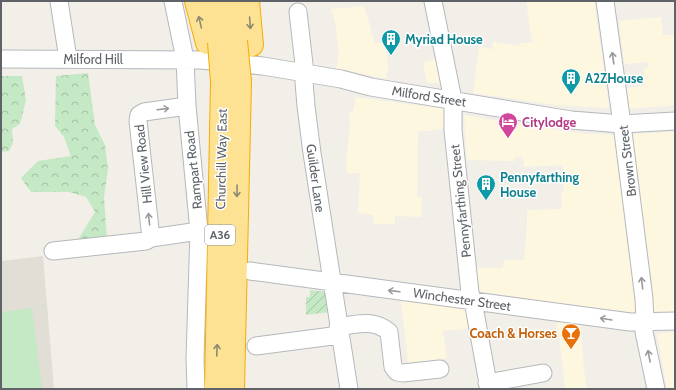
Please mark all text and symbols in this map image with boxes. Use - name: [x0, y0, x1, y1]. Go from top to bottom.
- one-way arrow: [196, 16, 204, 29]
- one-way arrow: [247, 16, 254, 29]
- building icon: Myriad House: [380, 28, 402, 56]
- place label: Myriad House: [405, 31, 483, 47]
- street label: Milford Hill: [63, 51, 123, 67]
- one-way arrow: [609, 52, 617, 65]
- building icon: A2ZHouse: [560, 67, 582, 95]
- place label: A2ZHouse: [585, 70, 644, 86]
- street label: Milford Street: [391, 82, 468, 110]
- one-way arrow: [156, 105, 169, 113]
- street label: Churchill Way East: [212, 108, 230, 210]
- hotel icon: Citylodge: [497, 111, 519, 139]
- place label: Citylodge: [522, 114, 576, 130]
- street label: Hill View Road: [131, 124, 155, 204]
- street label: Brown Street: [615, 124, 639, 198]
- street label: Rampart Road: [181, 130, 205, 210]
- street label: Guilder Lane: [303, 143, 329, 214]
- street label: Pennyfarthing Street: [446, 143, 474, 258]
- place label: Pennyfarthing House: [500, 169, 579, 200]
- building icon: Pennyfarthing House: [475, 173, 497, 201]
- one-way arrow: [234, 184, 241, 197]
- one-way arrow: [145, 213, 153, 226]
- road number: A36: [205, 225, 235, 245]
- one-way arrow: [638, 277, 646, 290]
- street label: Winchester Street: [412, 284, 513, 314]
- one-way arrow: [388, 287, 401, 294]
- one-way arrow: [600, 315, 613, 323]
- bar icon: Coach & Horses: [560, 322, 582, 350]
- place label: Coach & Horses: [470, 325, 557, 341]
- one-way arrow: [213, 344, 221, 357]
- one-way arrow: [645, 350, 653, 363]

